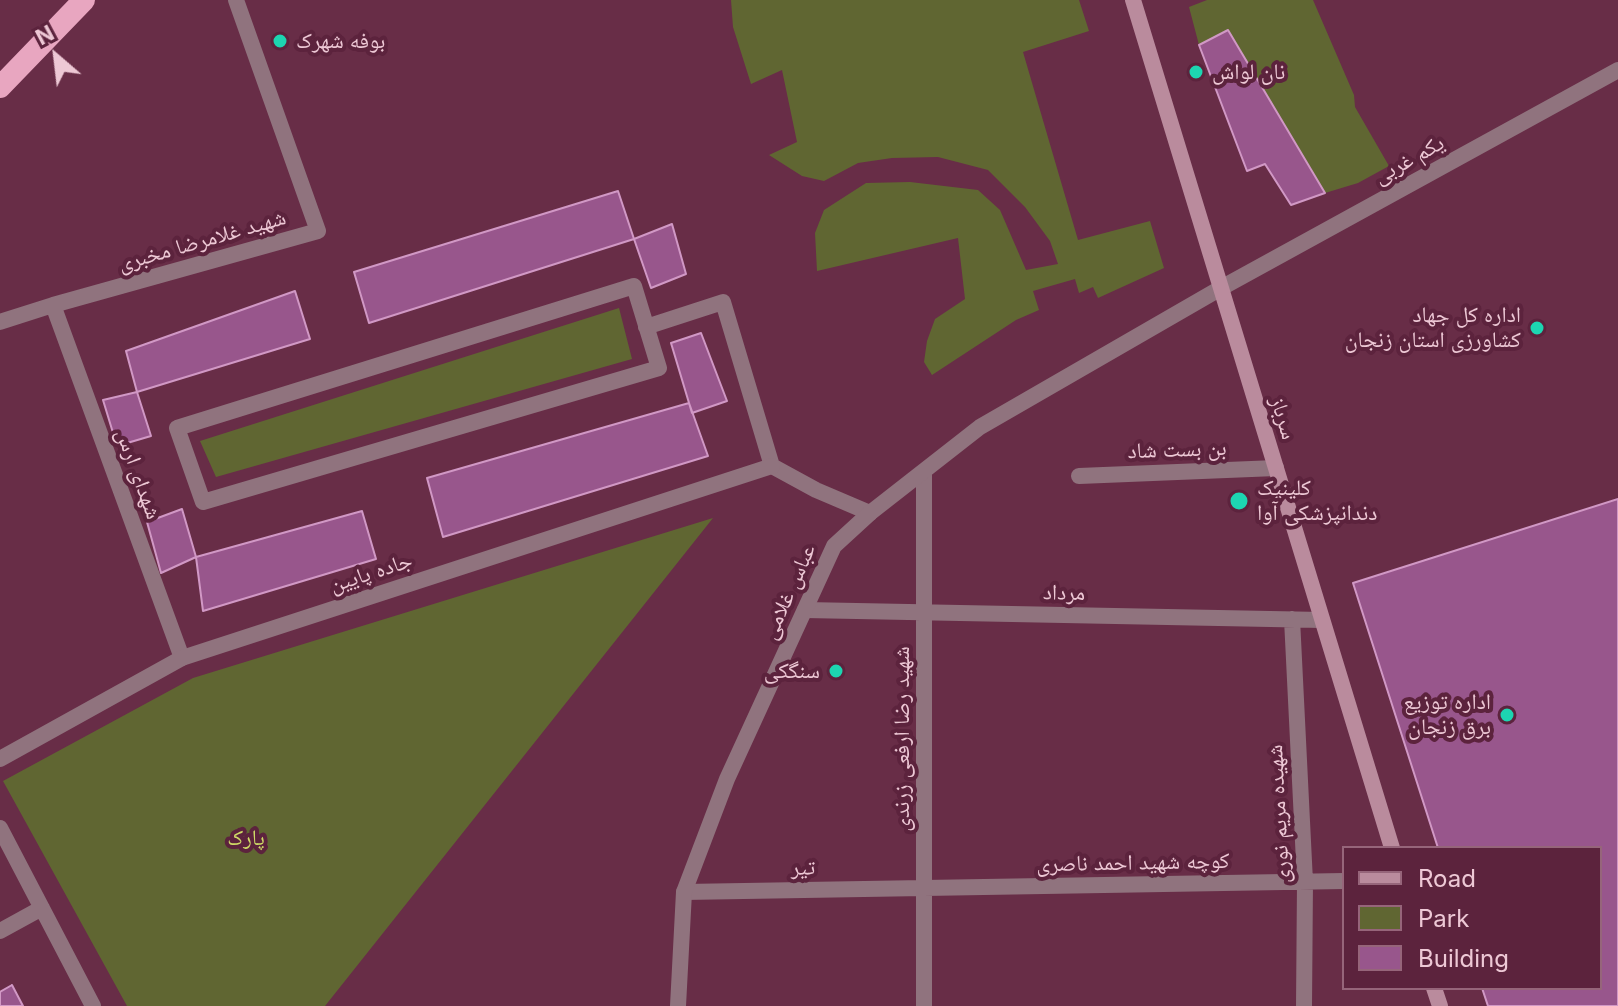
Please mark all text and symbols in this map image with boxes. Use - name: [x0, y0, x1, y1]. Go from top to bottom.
- north arrow: [16, 16, 96, 96]
- text: N: [31, 19, 58, 50]
- place label: بوفه شهرک: [296, 28, 385, 54]
- marker: بوفه شهرک: [271, 32, 289, 50]
- place label: نان لواش: [1212, 59, 1285, 85]
- marker: نان لواش: [1187, 63, 1205, 81]
- street label: یکم غربی: [1369, 130, 1449, 190]
- street label: شهید غلامرضا مخبری: [115, 204, 289, 278]
- place label: اداره کل جهاد کشاورزی استان زنجان: [1345, 302, 1521, 354]
- marker: اداره کل جهاد کشاورزی استان زنجان: [1528, 319, 1546, 337]
- street label: سرباز: [1264, 393, 1302, 443]
- street label: شهدای ارس: [109, 425, 167, 523]
- street label: بن بست شاد: [1127, 435, 1227, 465]
- place label: کلینیک دندانپزشکی آوا: [1257, 475, 1377, 526]
- marker: کلینیک دندانپزشکی آوا: [1228, 490, 1250, 512]
- street label: عباس غلامی: [756, 540, 822, 644]
- street label: جاده پایین: [326, 547, 416, 599]
- street label: مرداد: [1043, 579, 1085, 607]
- street label: شهید رضا ارفعی زرندی: [889, 646, 915, 832]
- place label: سنگکی: [764, 658, 820, 684]
- marker: سنگکی: [827, 662, 845, 680]
- place label: اداره توزیع برق زنجان: [1403, 689, 1491, 740]
- marker: اداره توزیع برق زنجان: [1498, 706, 1516, 724]
- street label: شهیده مریم نوری: [1262, 744, 1296, 884]
- park label: پارک: [227, 825, 265, 851]
- legend: [1342, 846, 1602, 990]
- street label: کوچه شهید احمد ناصری: [1036, 848, 1230, 878]
- street label: تیر: [791, 855, 815, 881]
- text: Road: [1418, 864, 1476, 893]
- text: Park: [1418, 904, 1469, 933]
- text: Building: [1418, 944, 1509, 973]

